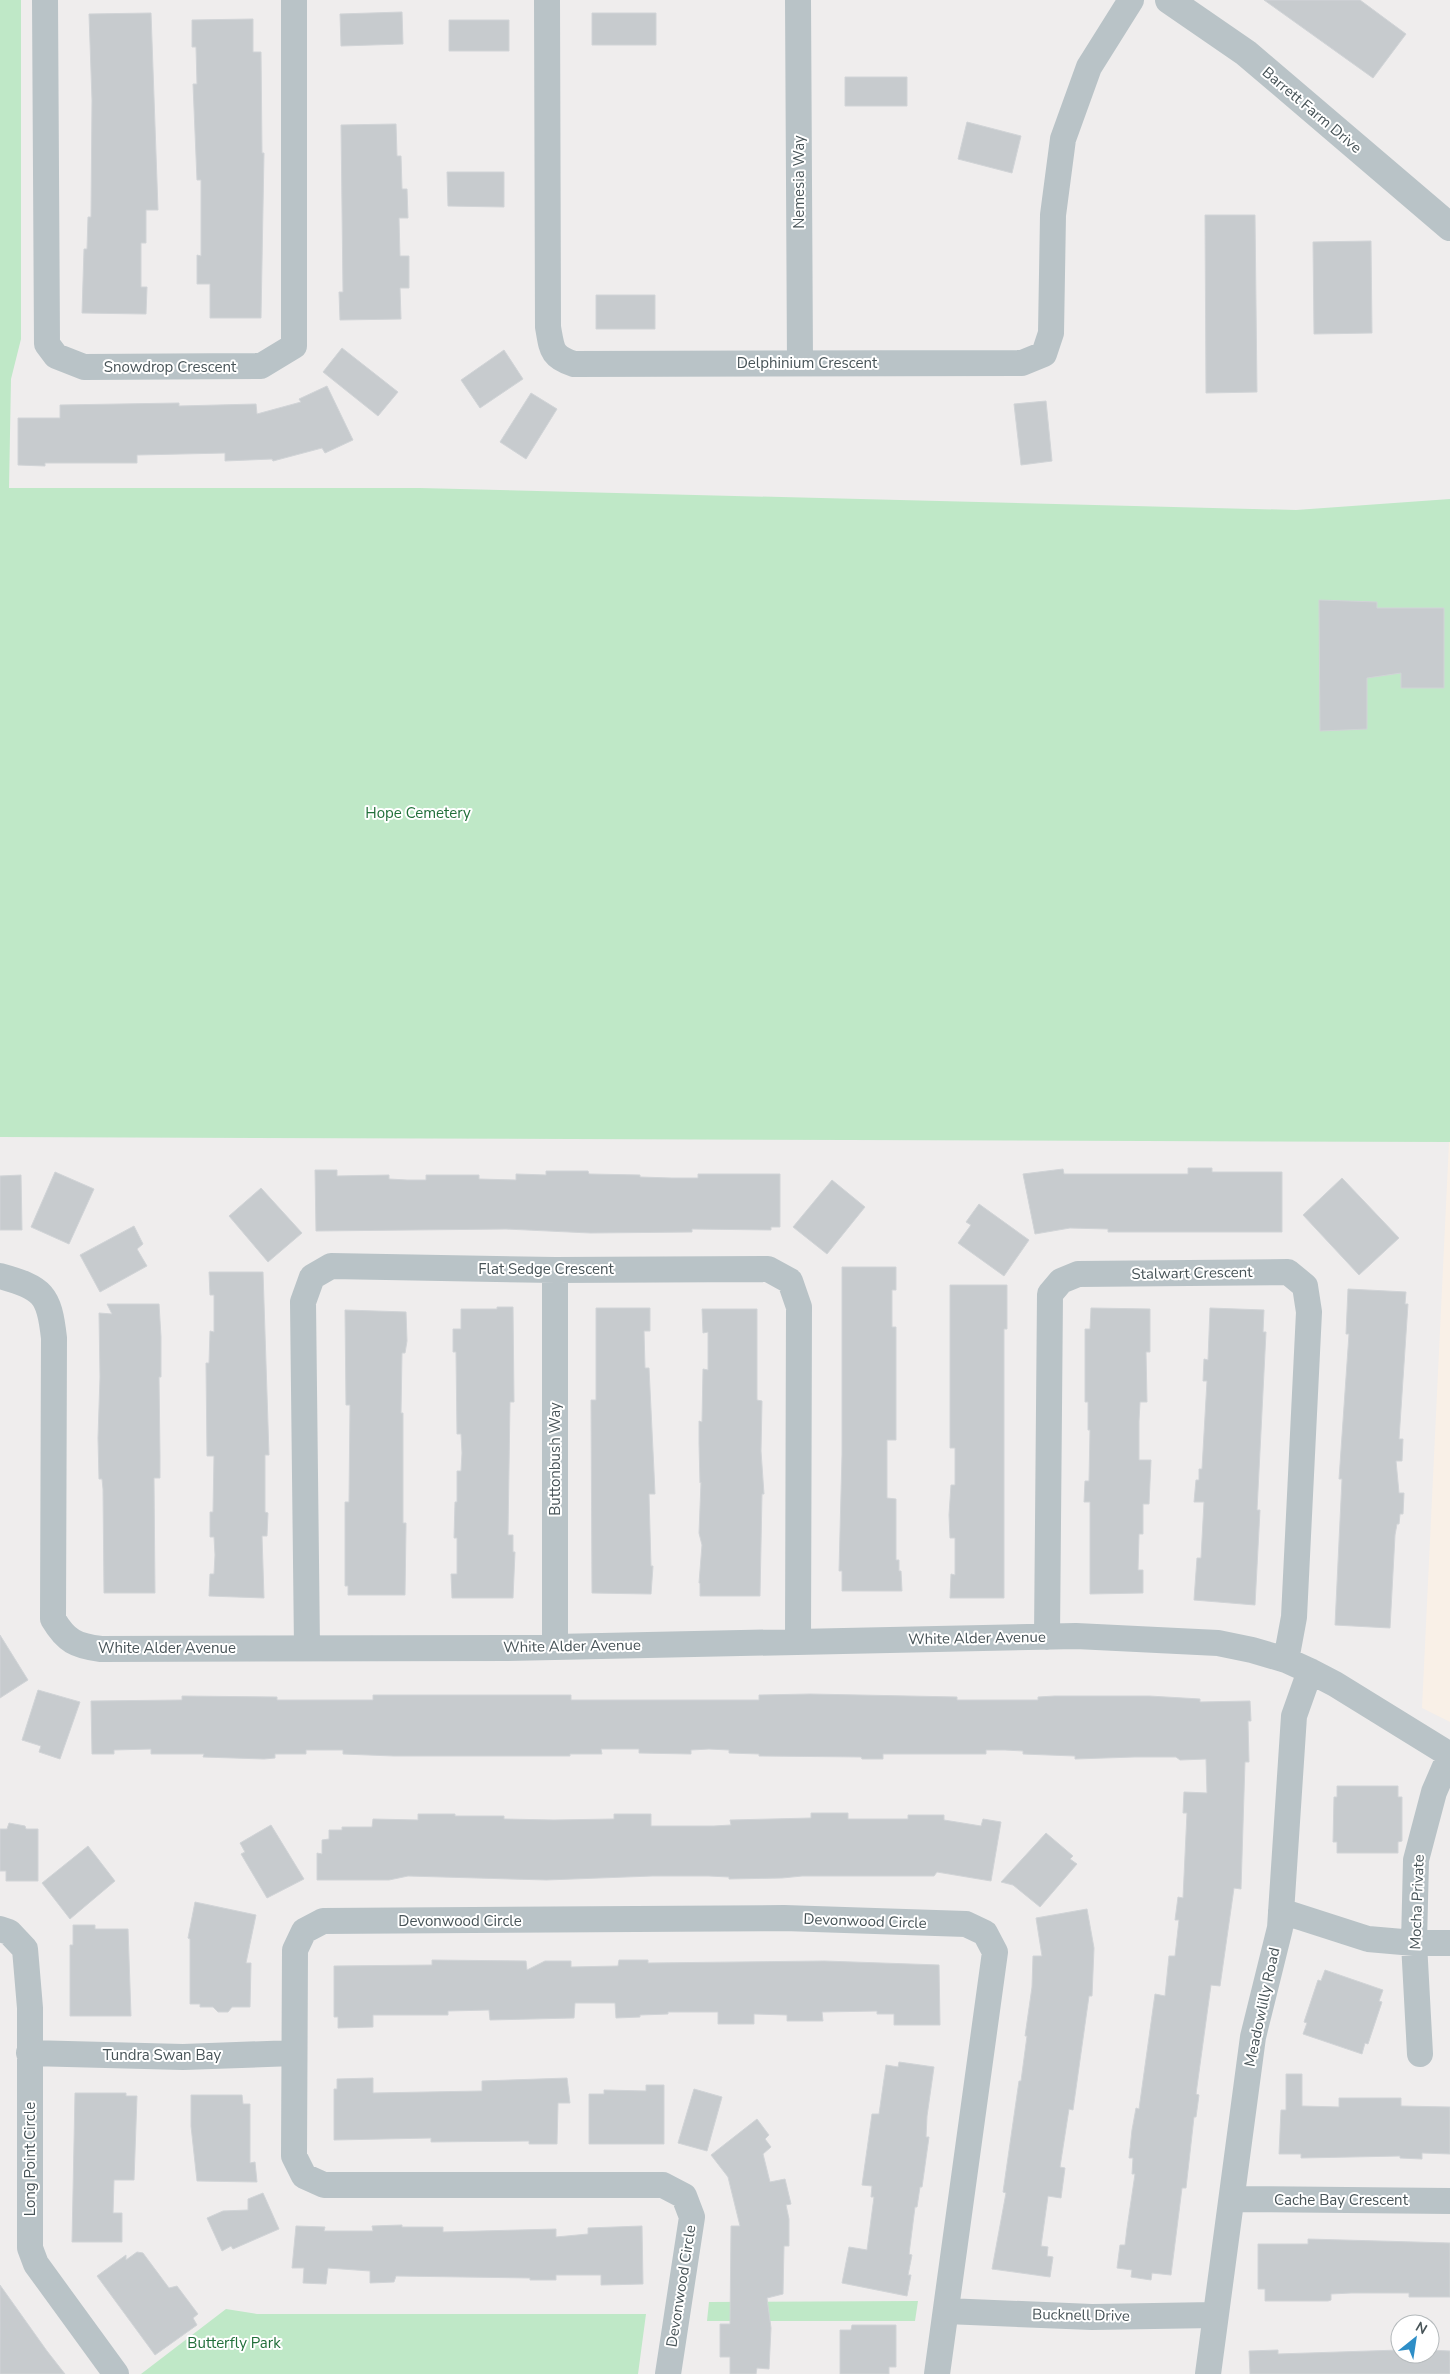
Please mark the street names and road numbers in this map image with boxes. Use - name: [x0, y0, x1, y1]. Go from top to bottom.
- street label: Barrett Farm Drive: [1258, 62, 1366, 158]
- street label: Nemesia Way: [789, 135, 809, 229]
- street label: Delphinium Crescent: [737, 353, 878, 373]
- street label: Snowdrop Crescent: [104, 357, 237, 377]
- street label: Flat Sedge Crescent: [478, 1259, 614, 1279]
- street label: Stalwart Crescent: [1131, 1262, 1253, 1284]
- street label: Buttonbush Way: [545, 1402, 565, 1516]
- street label: White Alder Avenue: [908, 1627, 1046, 1649]
- street label: White Alder Avenue: [503, 1635, 641, 1657]
- street label: White Alder Avenue: [98, 1638, 236, 1658]
- street label: Mocha Private: [1405, 1854, 1429, 1950]
- street label: Devonwood Circle: [803, 1909, 927, 1933]
- street label: Devonwood Circle: [398, 1911, 522, 1931]
- street label: Meadowlilly Road: [1240, 1946, 1284, 2068]
- street label: Tundra Swan Bay: [103, 2045, 221, 2065]
- street label: Long Point Circle: [20, 2102, 40, 2216]
- street label: Cache Bay Crescent: [1274, 2190, 1409, 2210]
- street label: Devonwood Circle: [661, 2224, 701, 2348]
- street label: Bucknell Drive: [1032, 2304, 1130, 2326]

